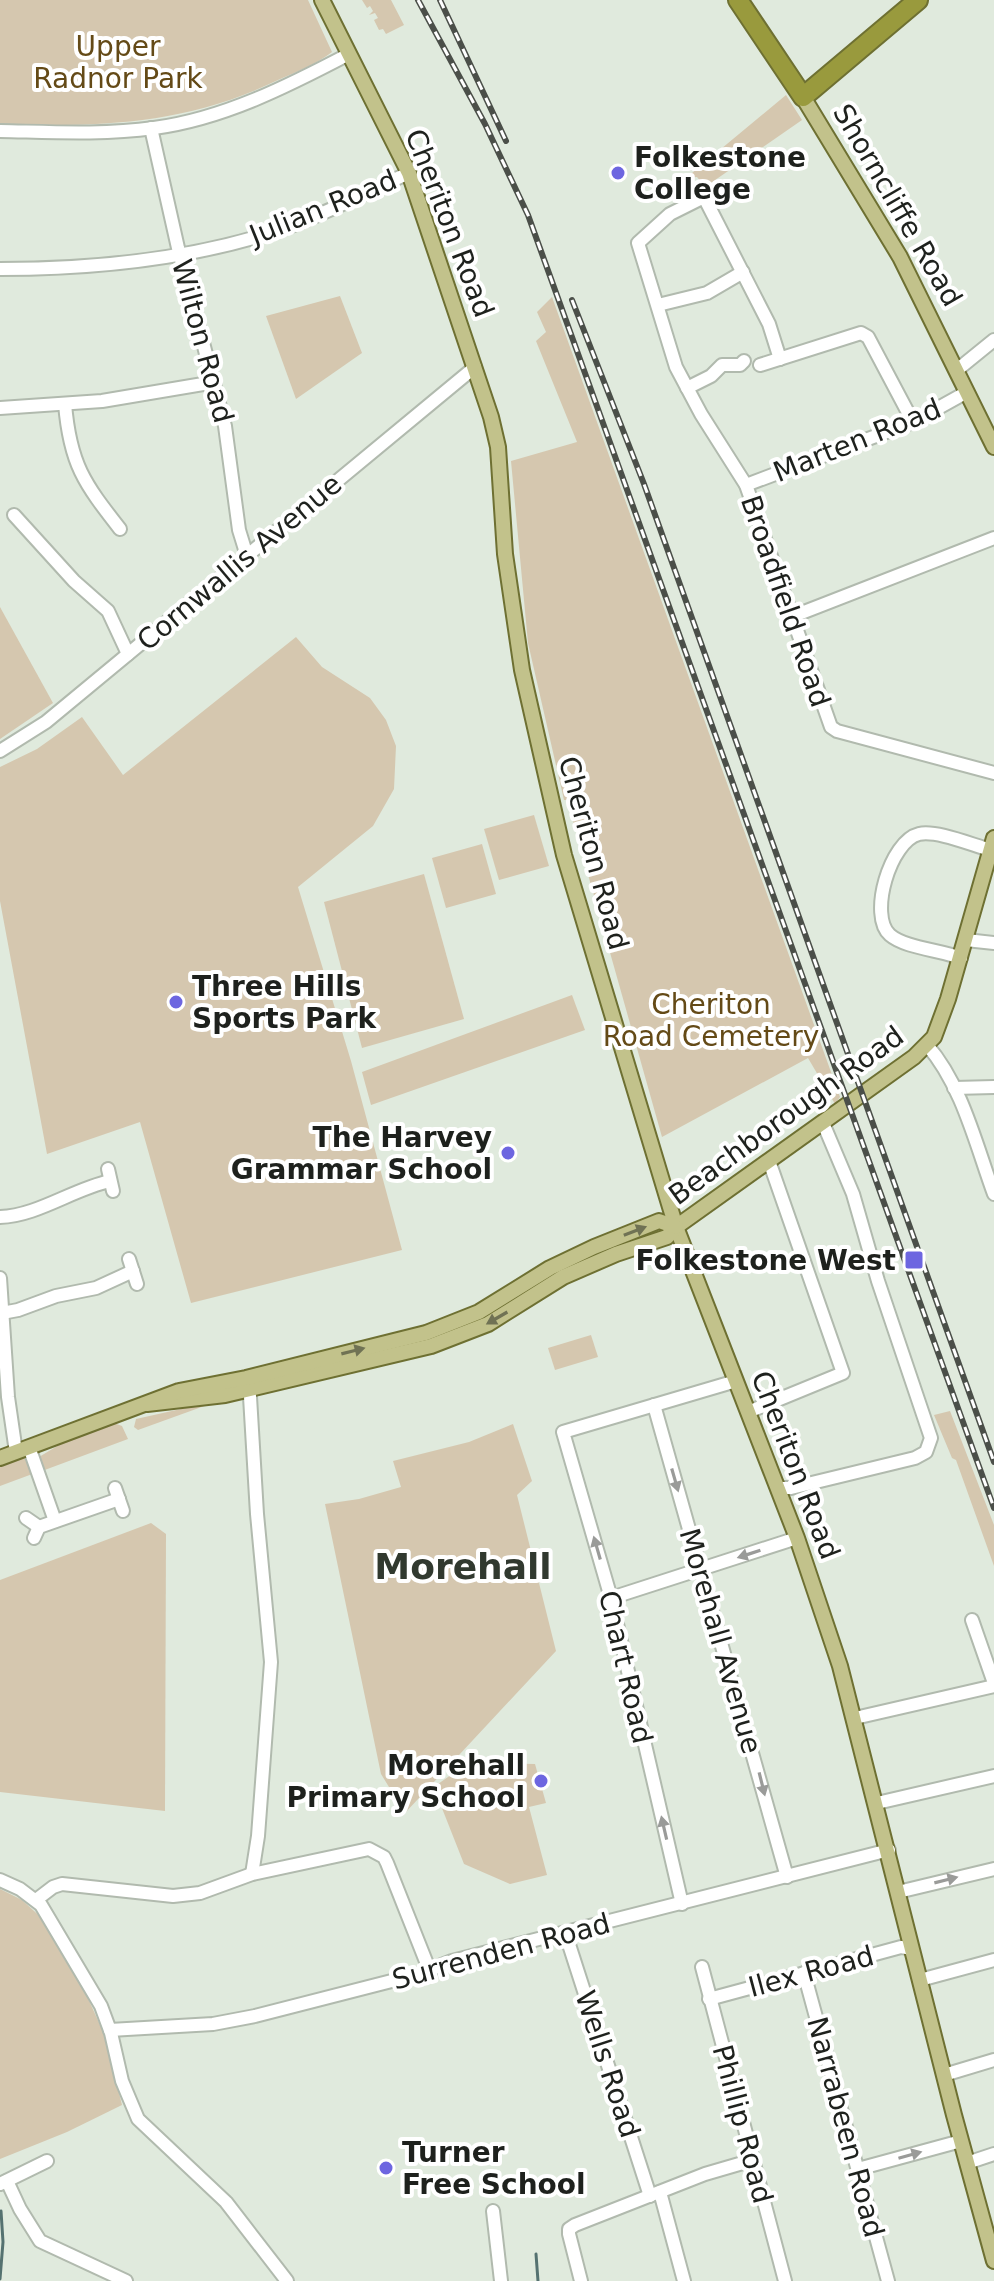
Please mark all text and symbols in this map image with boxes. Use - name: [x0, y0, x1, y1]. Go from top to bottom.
- park label: Upper Radnor Park: [33, 30, 204, 95]
- street label: Shorncliffe Road: [826, 98, 969, 312]
- street label: Cheriton Road: [398, 124, 501, 322]
- place label: Folkestone College: [634, 141, 806, 206]
- street label: Julian Road: [243, 163, 402, 253]
- marker: Folkestone College: [609, 164, 627, 182]
- street label: Wilton Road: [165, 256, 240, 426]
- street label: Marten Road: [769, 392, 946, 489]
- street label: Cornwallis Avenue: [131, 467, 348, 657]
- street label: Broadfield Road: [734, 491, 837, 711]
- street label: Cheriton Road: [552, 753, 635, 953]
- place label: Three Hills Sports Park: [192, 970, 378, 1035]
- park label: Cheriton Road Cemetery: [603, 988, 819, 1053]
- marker: Three Hills Sports Park: [167, 993, 185, 1011]
- street label: Beachborough Road: [662, 1019, 910, 1212]
- place label: The Harvey Grammar School: [231, 1121, 492, 1186]
- marker: The Harvey Grammar School: [499, 1144, 517, 1162]
- one-way arrow: [623, 1224, 647, 1237]
- place label: Folkestone West: [635, 1244, 896, 1277]
- marker: Folkestone West: [903, 1249, 925, 1271]
- one-way arrow: [486, 1311, 508, 1325]
- one-way arrow: [340, 1345, 365, 1357]
- street label: Cheriton Road: [744, 1366, 847, 1564]
- one-way arrow: [669, 1469, 682, 1493]
- street label: Morehall Avenue: [673, 1525, 768, 1758]
- one-way arrow: [590, 1535, 602, 1560]
- district label: Morehall: [374, 1546, 552, 1587]
- one-way arrow: [737, 1549, 761, 1561]
- street label: Chart Road: [592, 1587, 659, 1747]
- place label: Morehall Primary School: [286, 1749, 525, 1814]
- marker: Morehall Primary School: [532, 1772, 550, 1790]
- one-way arrow: [756, 1772, 768, 1797]
- one-way arrow: [657, 1815, 670, 1840]
- one-way arrow: [934, 1874, 959, 1886]
- street label: Surrenden Road: [389, 1907, 614, 1996]
- street label: Ilex Road: [745, 1939, 877, 2004]
- street label: Wells Road: [568, 1987, 647, 2142]
- street label: Narrabeen Road: [800, 2013, 891, 2241]
- street label: Phillip Road: [706, 2041, 780, 2207]
- place label: Turner Free School: [402, 2136, 586, 2201]
- one-way arrow: [898, 2148, 922, 2161]
- marker: Turner Free School: [377, 2159, 395, 2177]

